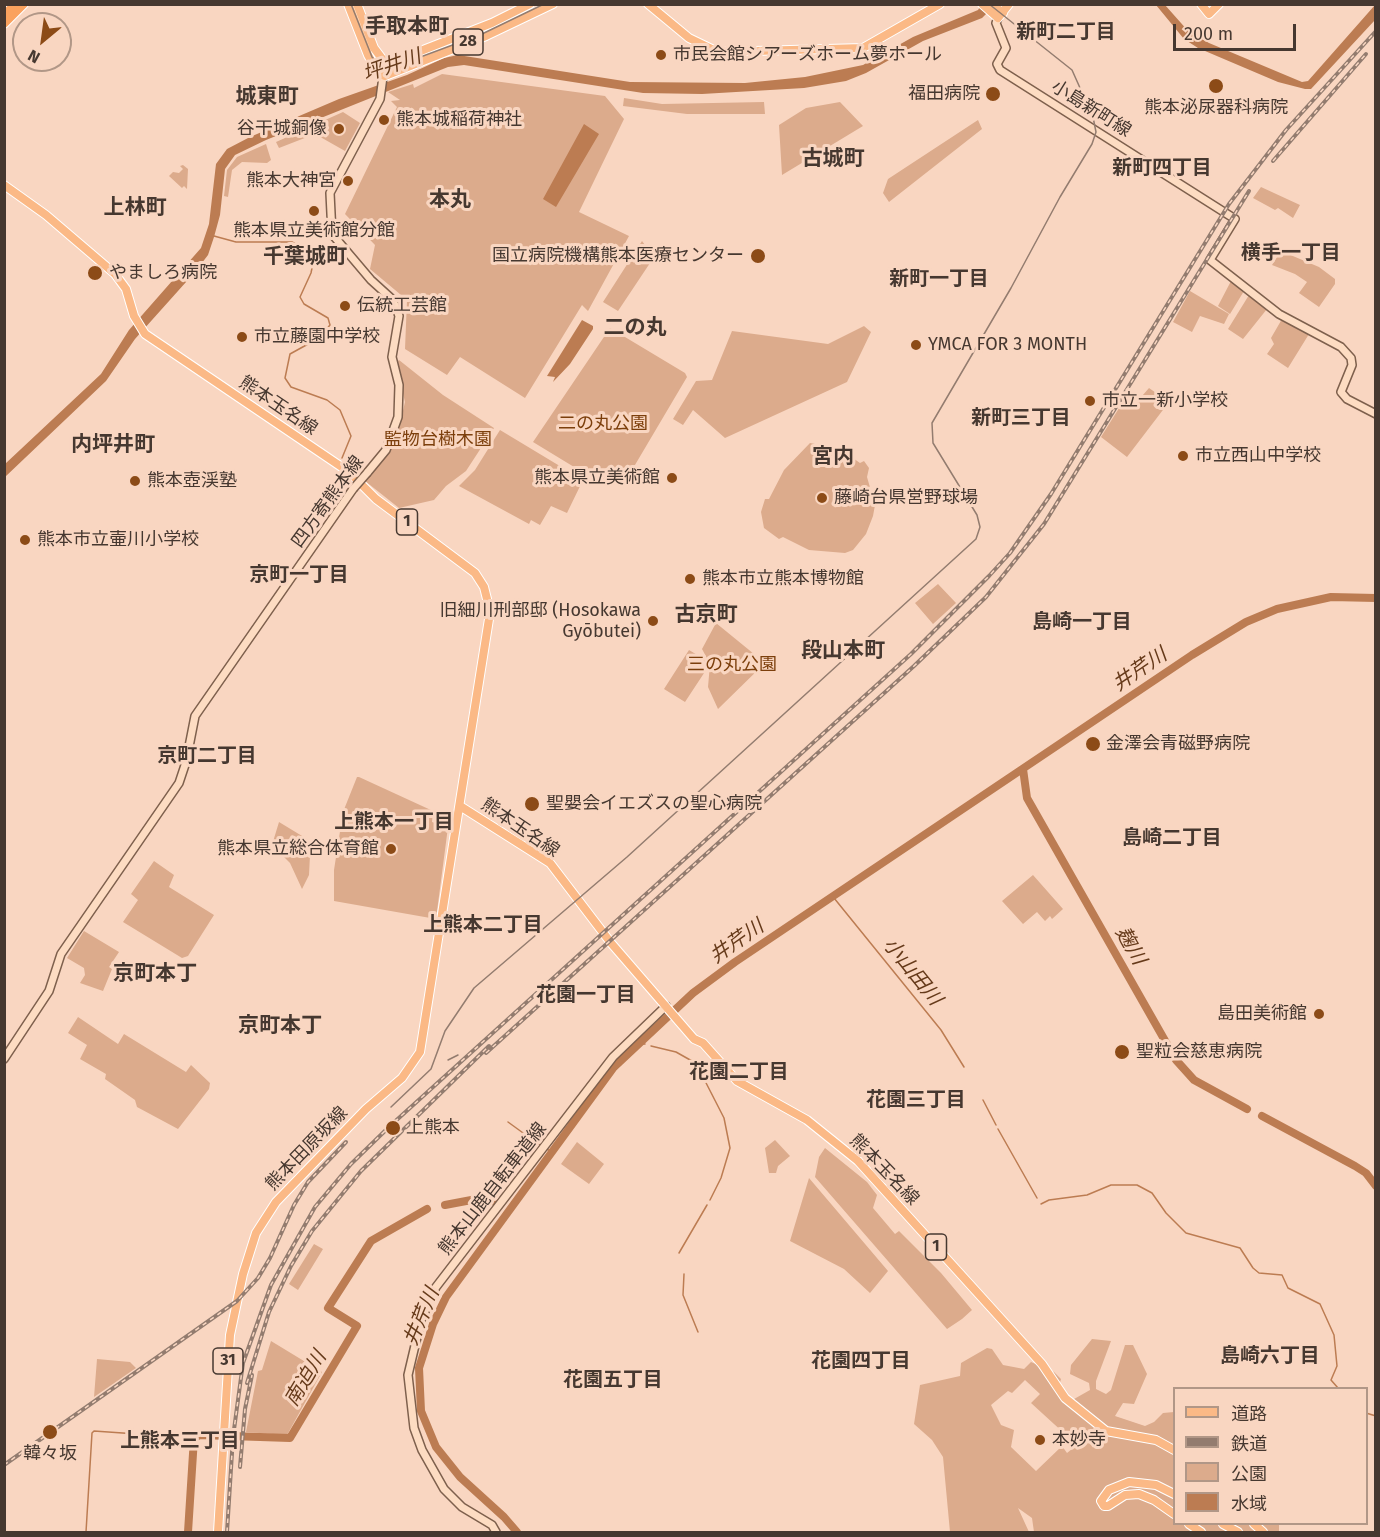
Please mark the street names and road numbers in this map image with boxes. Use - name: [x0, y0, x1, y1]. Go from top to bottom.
- road number: 28: [453, 29, 483, 55]
- street label: 小島新町線: [1047, 76, 1135, 142]
- street label: 熊本玉名線: [235, 372, 321, 440]
- street label: 四方寄熊本線: [288, 452, 368, 552]
- road number: 1: [396, 509, 418, 535]
- street label: 熊本玉名線: [477, 794, 563, 862]
- street label: 熊本田原坂線: [262, 1103, 352, 1195]
- street label: 熊本山鹿自転車道線: [435, 1119, 551, 1259]
- street label: 熊本玉名線: [845, 1130, 923, 1210]
- road number: 1: [926, 1234, 946, 1260]
- road number: 31: [213, 1348, 243, 1374]

